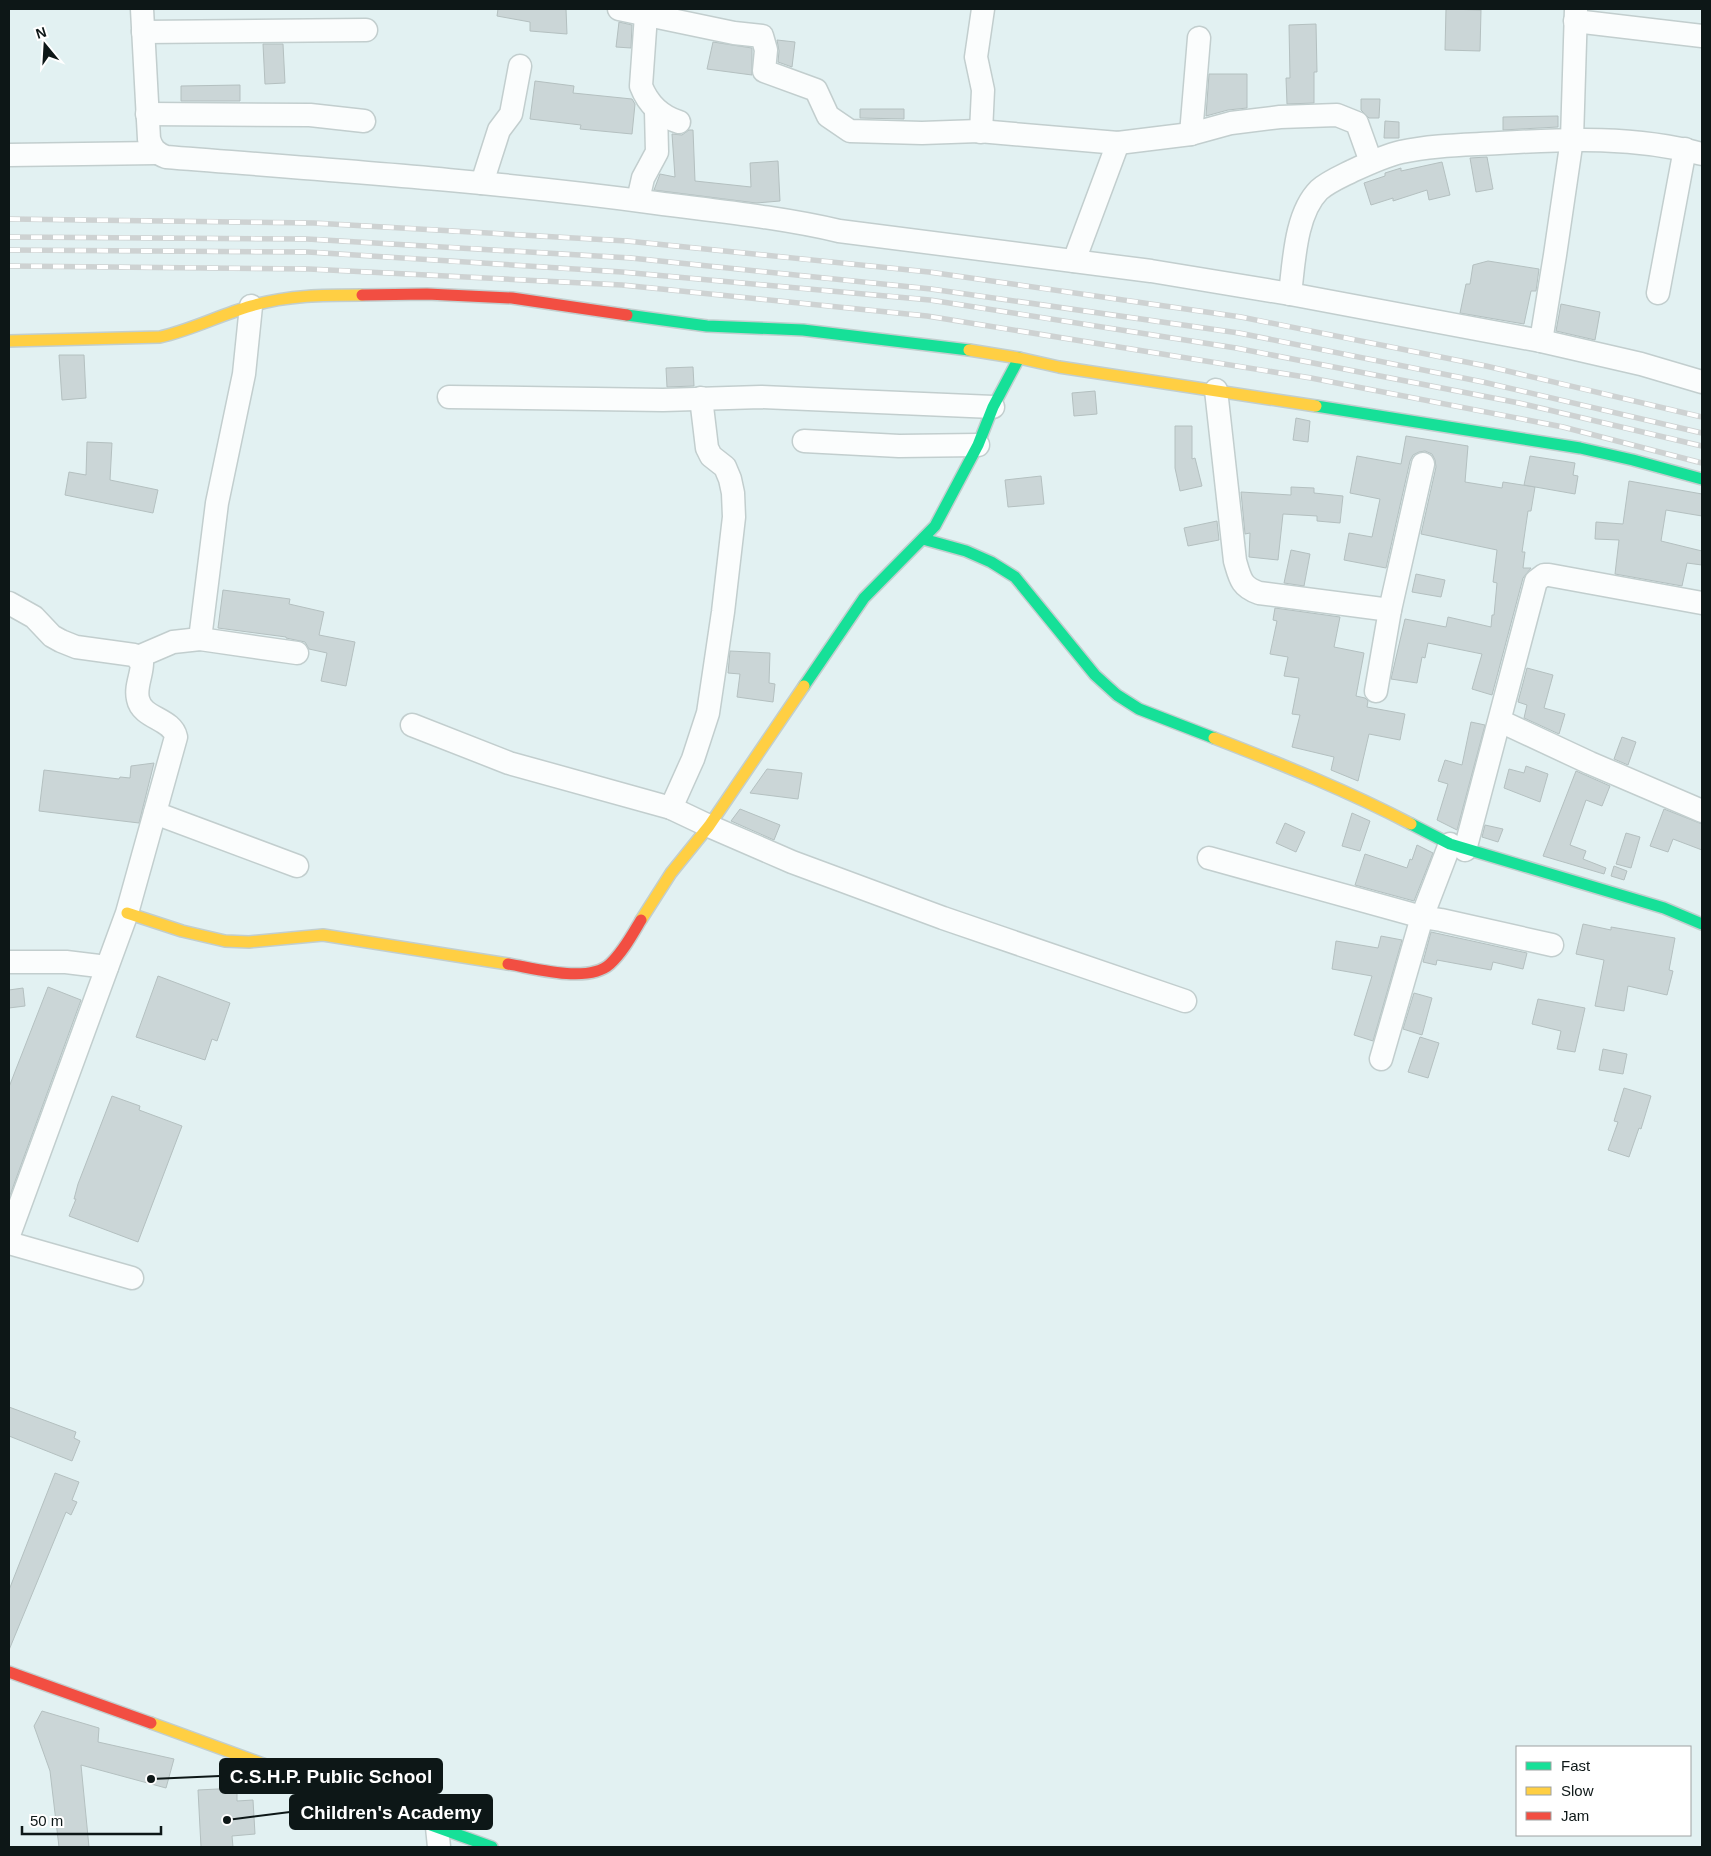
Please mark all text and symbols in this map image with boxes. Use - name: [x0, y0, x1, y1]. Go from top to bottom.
- north arrow: [20, 20, 70, 70]
- text: N: [34, 23, 48, 42]
- legend: [1516, 1746, 1691, 1836]
- text: Fast: [1561, 1757, 1591, 1774]
- callout: C.S.H.P. Public School: [220, 1759, 442, 1793]
- text: C.S.H.P. Public School: [230, 1766, 432, 1787]
- text: Slow: [1561, 1782, 1594, 1799]
- callout: Children's Academy: [290, 1795, 492, 1829]
- text: Children's Academy: [300, 1802, 482, 1823]
- scale bar: [22, 1804, 161, 1836]
- text: Jam: [1561, 1807, 1589, 1824]
- text: 50 m: [30, 1812, 63, 1829]

